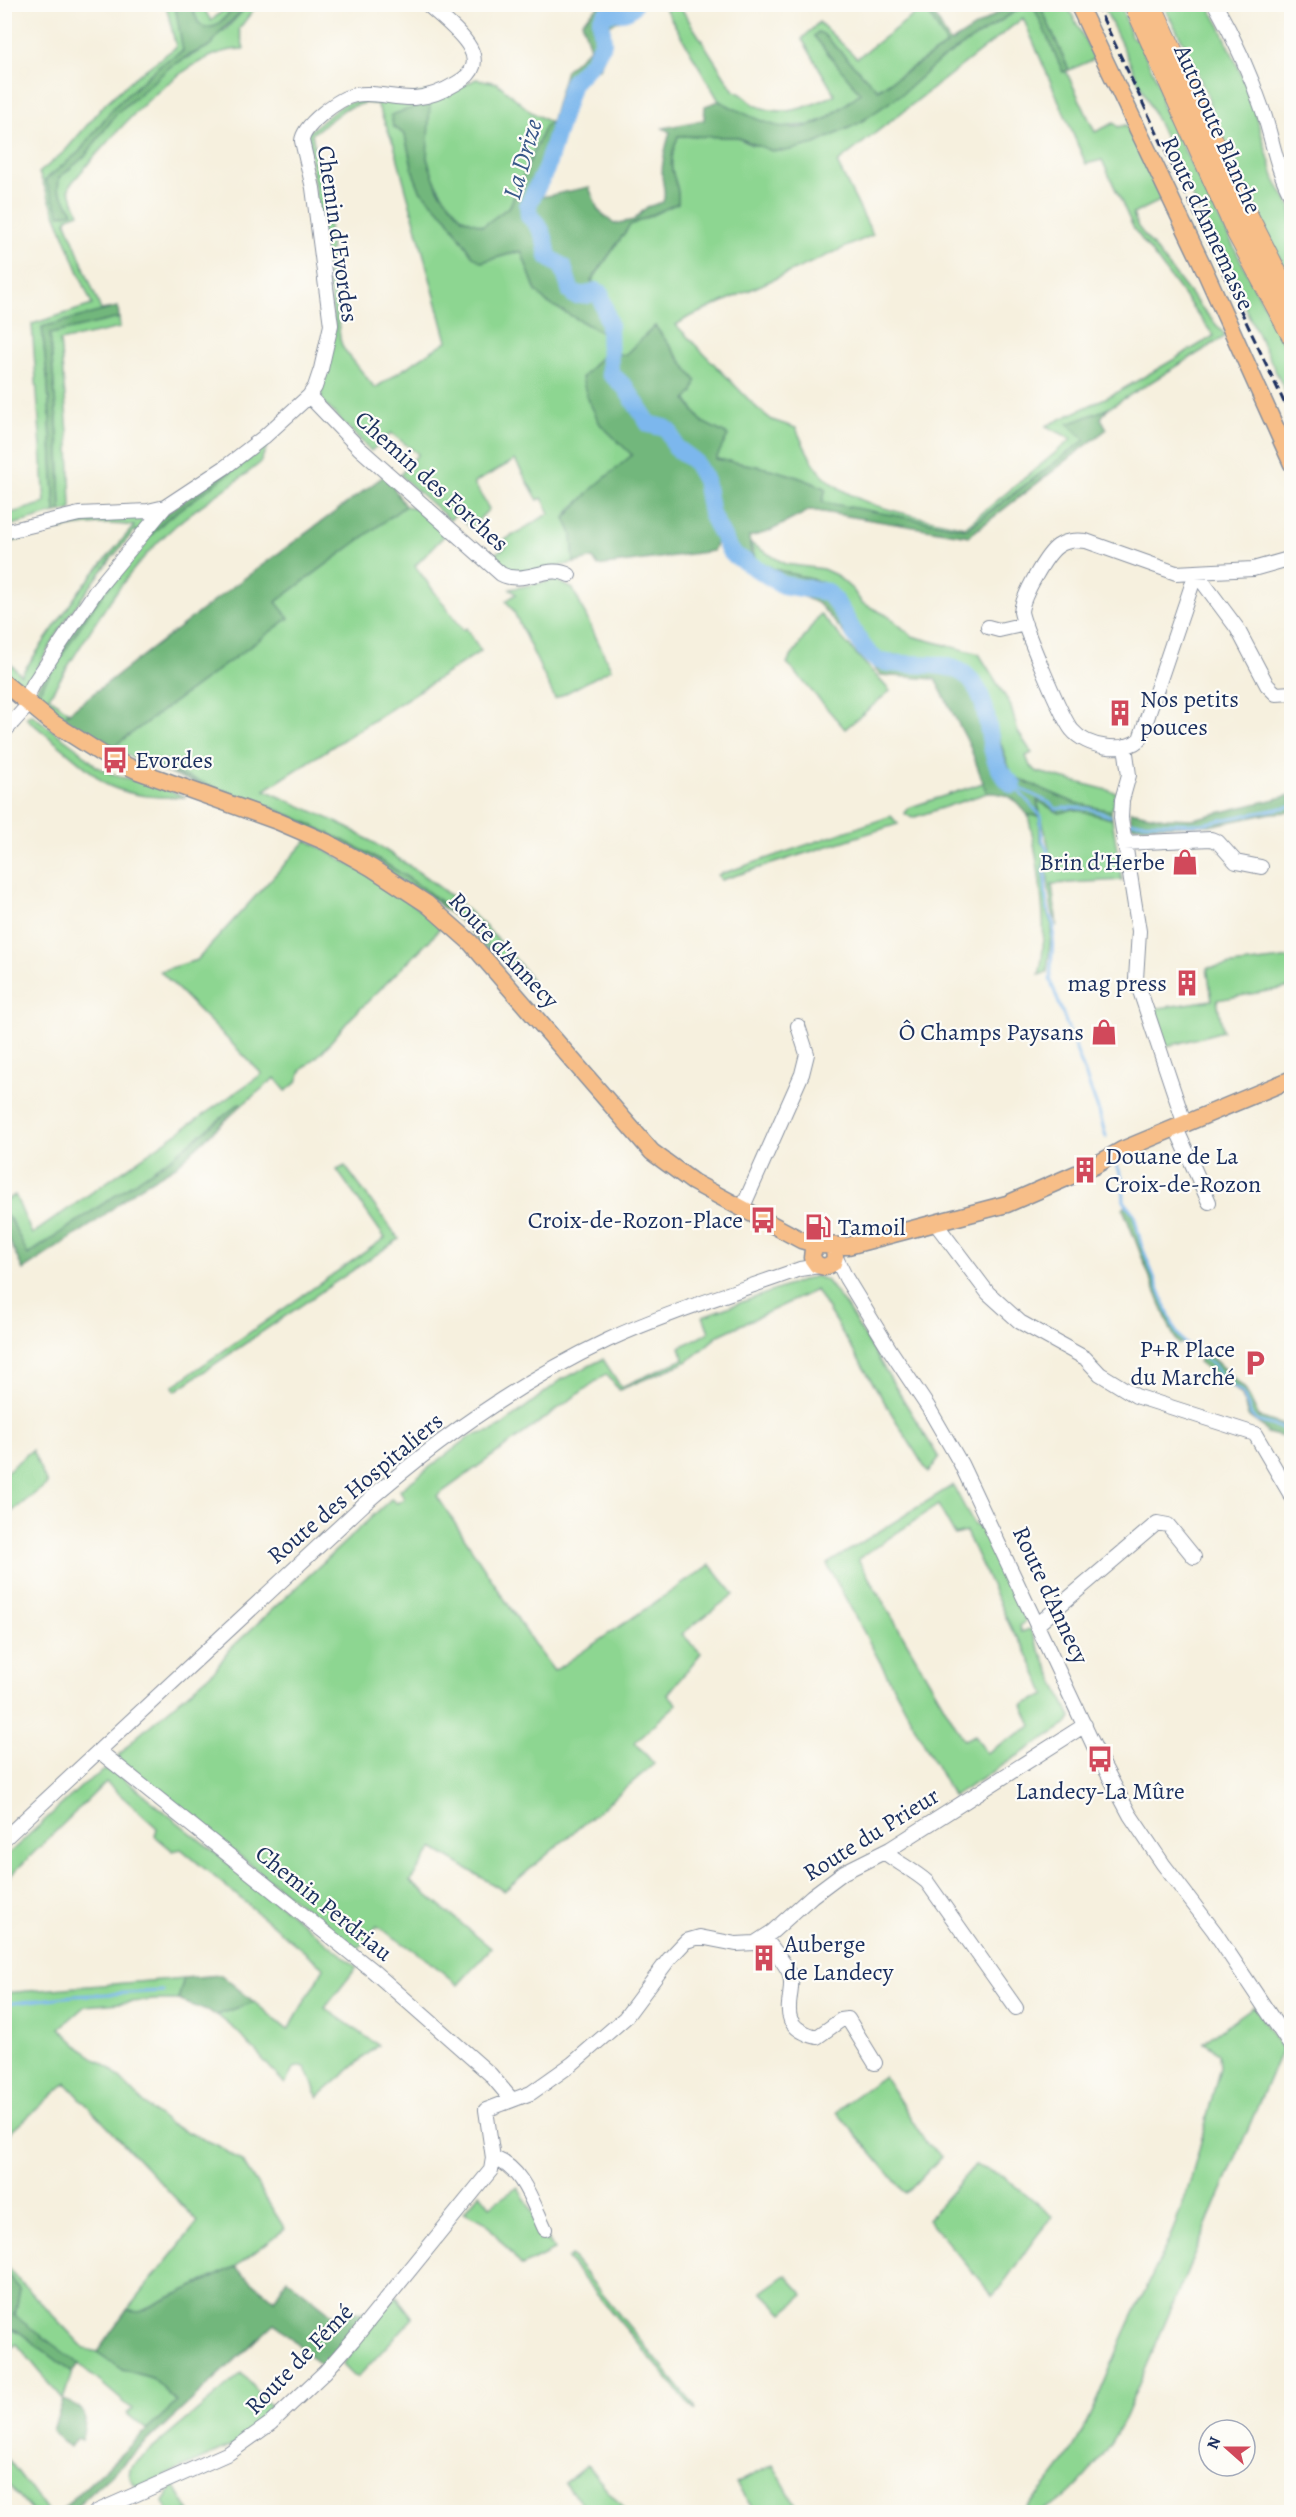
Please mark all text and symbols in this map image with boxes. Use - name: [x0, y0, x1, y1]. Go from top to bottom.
- street label: Autoroute Blanche: [1166, 38, 1270, 219]
- water label: La Drize: [494, 115, 551, 203]
- street label: Route d'Annemasse: [1154, 131, 1262, 315]
- street label: Chemin d'Evordes: [310, 143, 366, 325]
- street label: Chemin des Forches: [348, 403, 516, 559]
- place label: Nos petits pouces: [1140, 683, 1239, 743]
- building icon: Nos petits pouces: [1105, 698, 1135, 728]
- place label: Evordes: [135, 744, 213, 776]
- bus stop icon: Evordes: [100, 745, 130, 775]
- place label: Brin d'Herbe: [1039, 846, 1165, 878]
- shop icon: Brin d'Herbe: [1170, 847, 1200, 877]
- street label: Route d'Annecy: [442, 885, 567, 1015]
- place label: mag press: [1067, 967, 1167, 999]
- building icon: mag press: [1172, 968, 1202, 998]
- place label: Ô Champs Paysans: [899, 1016, 1084, 1048]
- shop icon: Ô Champs Paysans: [1089, 1017, 1119, 1047]
- place label: Douane de La Croix-de-Rozon: [1105, 1140, 1261, 1200]
- building icon: Douane de La Croix-de-Rozon: [1070, 1155, 1100, 1185]
- place label: Croix-de-Rozon-Place: [528, 1204, 743, 1236]
- bus stop icon: Croix-de-Rozon-Place: [748, 1205, 778, 1235]
- place label: Tamoil: [838, 1211, 906, 1243]
- fuel station icon: Tamoil: [803, 1212, 833, 1242]
- place label: P+R Place du Marché: [1130, 1333, 1235, 1393]
- parking icon: P+R Place du Marché: [1240, 1348, 1270, 1378]
- street label: Route des Hospitaliers: [260, 1405, 450, 1571]
- street label: Route d'Annecy: [1005, 1521, 1097, 1669]
- bus stop icon: Landecy-La Mûre: [1085, 1744, 1115, 1774]
- place label: Landecy-La Mûre: [1015, 1775, 1185, 1807]
- street label: Route du Prieur: [797, 1779, 945, 1889]
- street label: Chemin Perdriau: [249, 1838, 399, 1968]
- place label: Auberge de Landecy: [783, 1928, 894, 1988]
- building icon: Auberge de Landecy: [749, 1943, 779, 1973]
- street label: Route de Fémé: [238, 2296, 360, 2422]
- north arrow: [1197, 2418, 1257, 2478]
- text: N: [1202, 2433, 1226, 2452]

